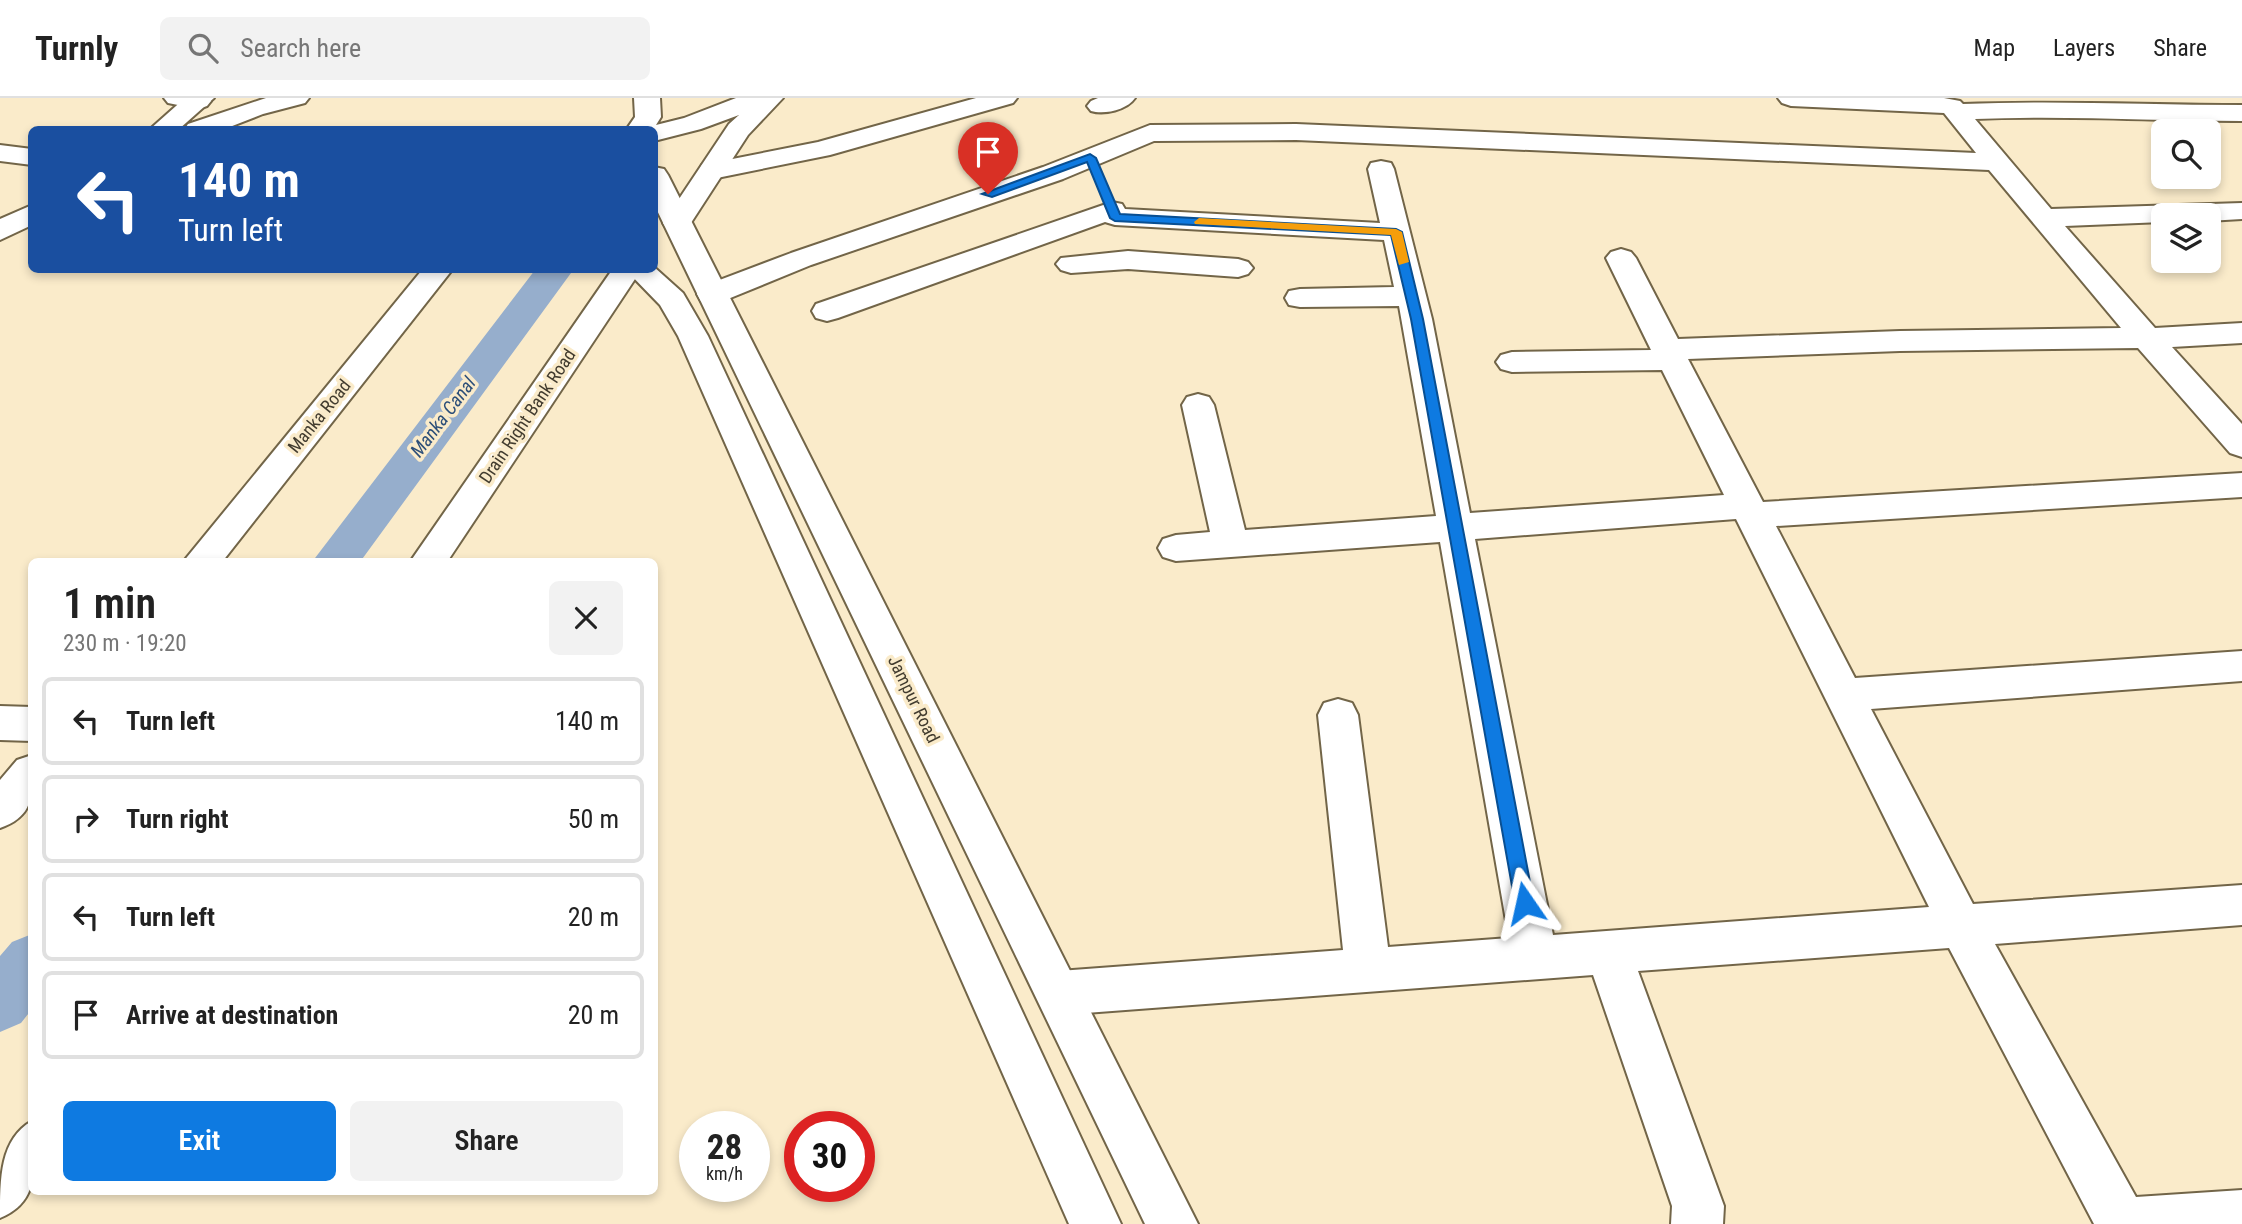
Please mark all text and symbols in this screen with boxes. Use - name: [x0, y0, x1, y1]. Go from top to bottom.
- search box: [160, 17, 650, 80]
- text: Turnly: [35, 29, 118, 68]
- icon: search: [184, 29, 222, 67]
- text: Search here: [240, 33, 361, 63]
- text: Map: [1974, 34, 2015, 62]
- text: Layers: [2053, 34, 2115, 62]
- text: Share: [2153, 34, 2207, 62]
- map controls: [2151, 119, 2221, 273]
- button: search: [2151, 119, 2221, 189]
- pin: [958, 122, 1018, 194]
- icon: arrive: [969, 133, 1007, 171]
- text: 140 m: [178, 152, 300, 209]
- icon: left: [63, 154, 154, 245]
- button: layers: [2151, 203, 2221, 273]
- text: Turn left: [178, 211, 283, 249]
- street label: Drain Right Bank Road: [474, 345, 580, 487]
- water label: Manka Canal: [405, 372, 481, 462]
- street label: Manka Road: [283, 375, 355, 457]
- text: 1 min: [63, 579, 156, 628]
- button: close: [549, 581, 623, 655]
- text: 230 m · 19:20: [63, 630, 187, 657]
- street label: Jampur Road: [884, 652, 944, 746]
- icon: left: [67, 702, 105, 740]
- text: Turn left: [126, 706, 215, 736]
- text: 140 m: [555, 706, 619, 736]
- icon: right: [67, 800, 105, 838]
- text: Turn right: [126, 804, 228, 834]
- text: 50 m: [568, 804, 619, 834]
- position arrow: [1488, 866, 1562, 940]
- icon: left: [67, 898, 105, 936]
- text: Turn left: [126, 902, 215, 932]
- text: 20 m: [568, 902, 619, 932]
- icon: arrive: [67, 996, 105, 1034]
- text: Arrive at destination: [126, 1000, 338, 1030]
- text: 20 m: [568, 1000, 619, 1030]
- button: Exit: [63, 1101, 336, 1181]
- button: Share: [350, 1101, 623, 1181]
- speed limit sign: 30: [784, 1111, 875, 1202]
- text: 28: [707, 1127, 742, 1168]
- text: km/h: [706, 1163, 743, 1184]

